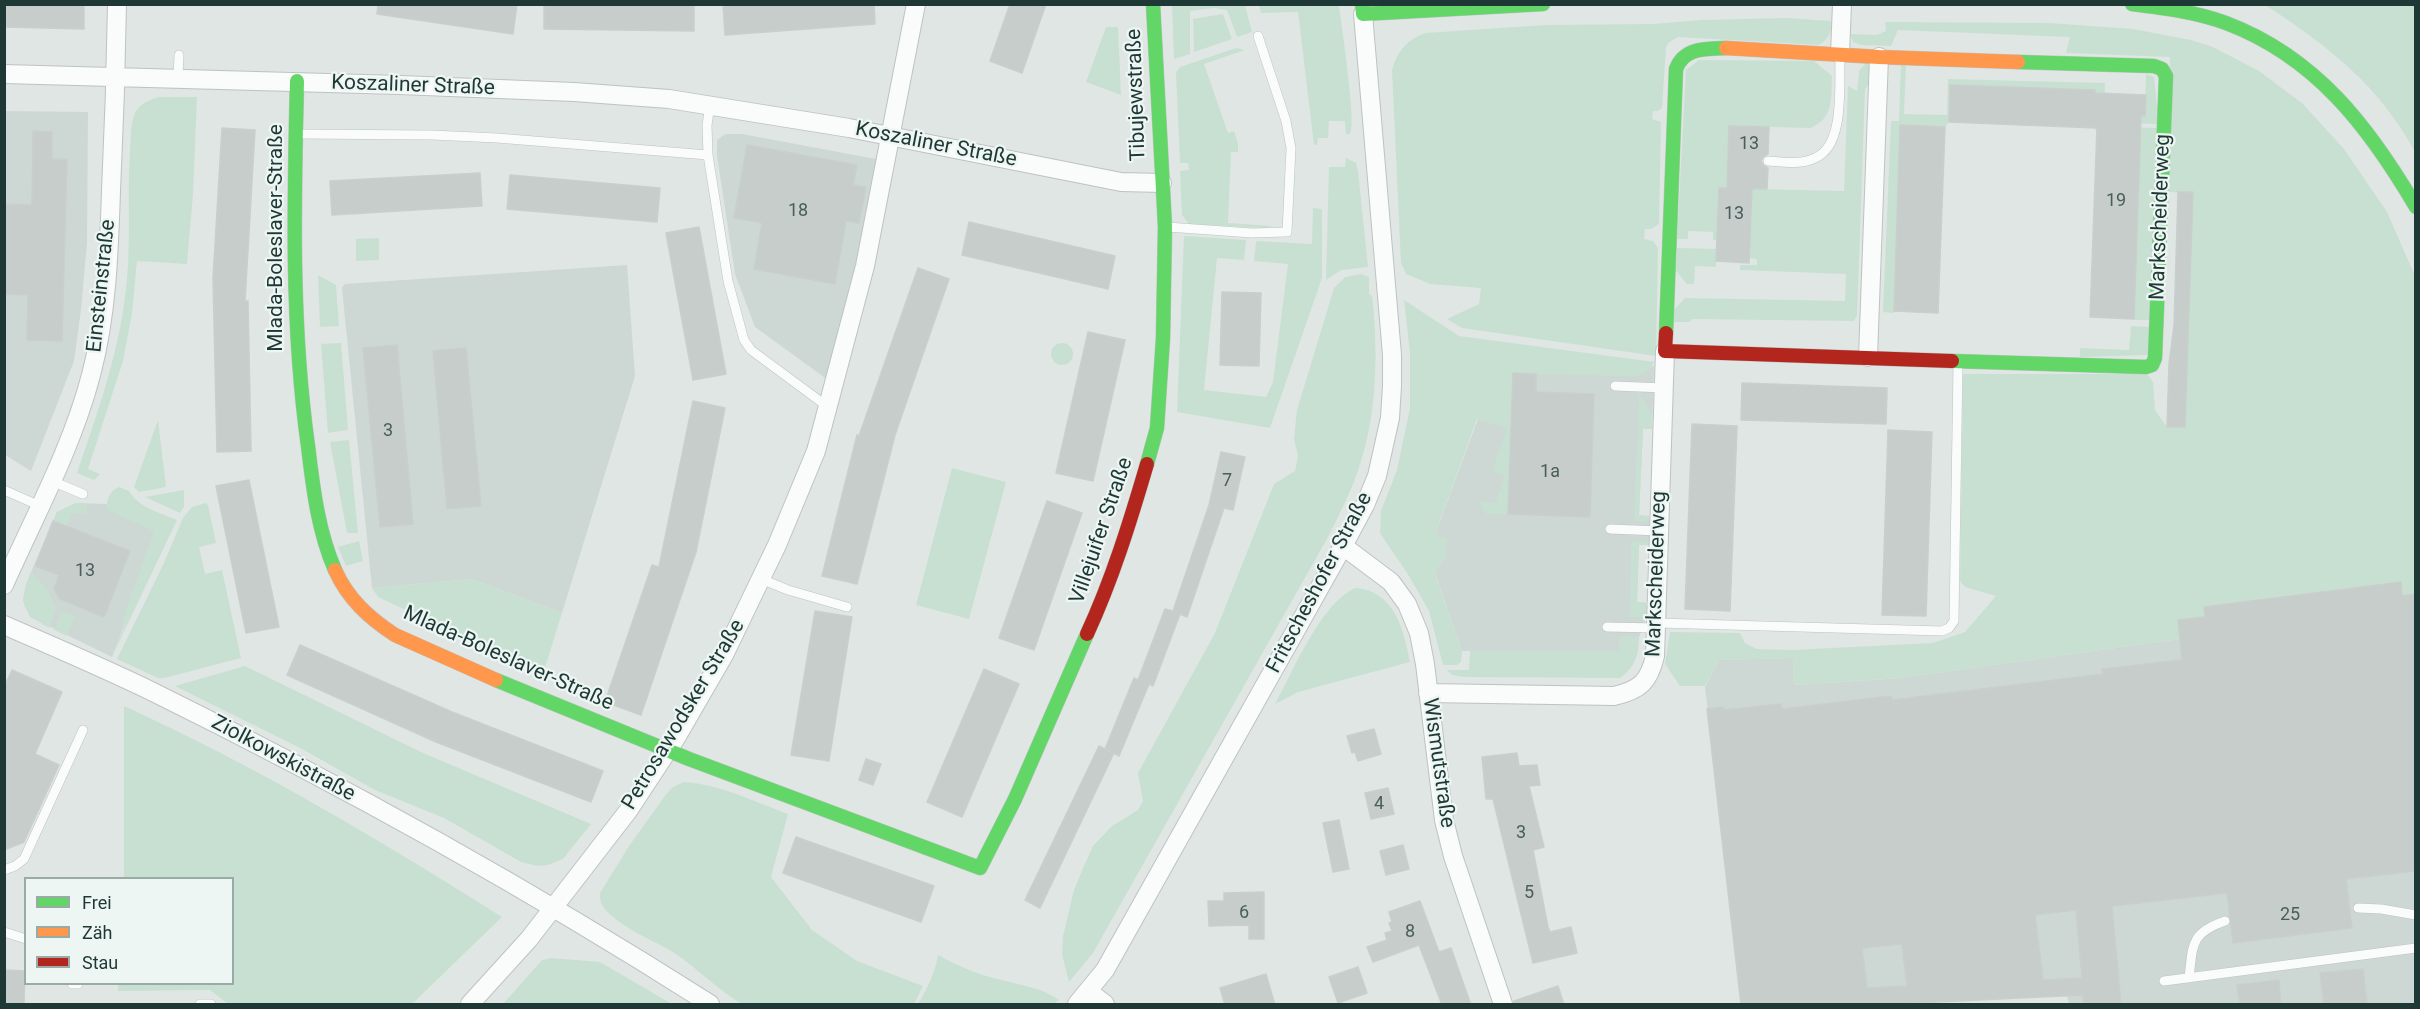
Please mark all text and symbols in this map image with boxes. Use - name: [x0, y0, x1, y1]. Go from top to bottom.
- street label: Tibujewstraße: [1122, 28, 1152, 162]
- street label: Koszaliner Straße: [331, 71, 495, 101]
- street label: Koszaliner Straße: [853, 117, 1019, 173]
- street label: Mlada-Boleslaver-Straße: [264, 124, 290, 352]
- house number: 13: [1739, 133, 1759, 155]
- street label: Markscheiderweg: [2146, 134, 2176, 300]
- house number: 19: [2106, 190, 2126, 212]
- house number: 18: [788, 200, 808, 222]
- house number: 13: [1724, 203, 1744, 225]
- street label: Einsteinstraße: [82, 218, 122, 354]
- house number: 3: [383, 420, 393, 442]
- street label: Villejuifer Straße: [1065, 454, 1139, 608]
- house number: 1a: [1540, 461, 1560, 483]
- house number: 7: [1222, 470, 1232, 492]
- street label: Fritscheshofer Straße: [1262, 488, 1378, 678]
- street label: Markscheiderweg: [1642, 491, 1672, 657]
- house number: 13: [75, 560, 95, 582]
- street label: Mlada-Boleslaver-Straße: [399, 601, 617, 717]
- street label: Petrosawodsker Straße: [617, 615, 751, 815]
- street label: Wismutstraße: [1416, 696, 1460, 830]
- street label: Ziolkowskistraße: [207, 710, 359, 808]
- house number: 4: [1374, 793, 1384, 815]
- house number: 3: [1516, 822, 1526, 844]
- legend: [24, 877, 234, 985]
- house number: 5: [1524, 882, 1534, 904]
- text: Frei: [82, 892, 112, 913]
- house number: 6: [1239, 902, 1249, 924]
- house number: 25: [2280, 904, 2300, 926]
- house number: 8: [1405, 921, 1415, 943]
- text: Zäh: [82, 922, 113, 943]
- text: Stau: [82, 952, 118, 973]

